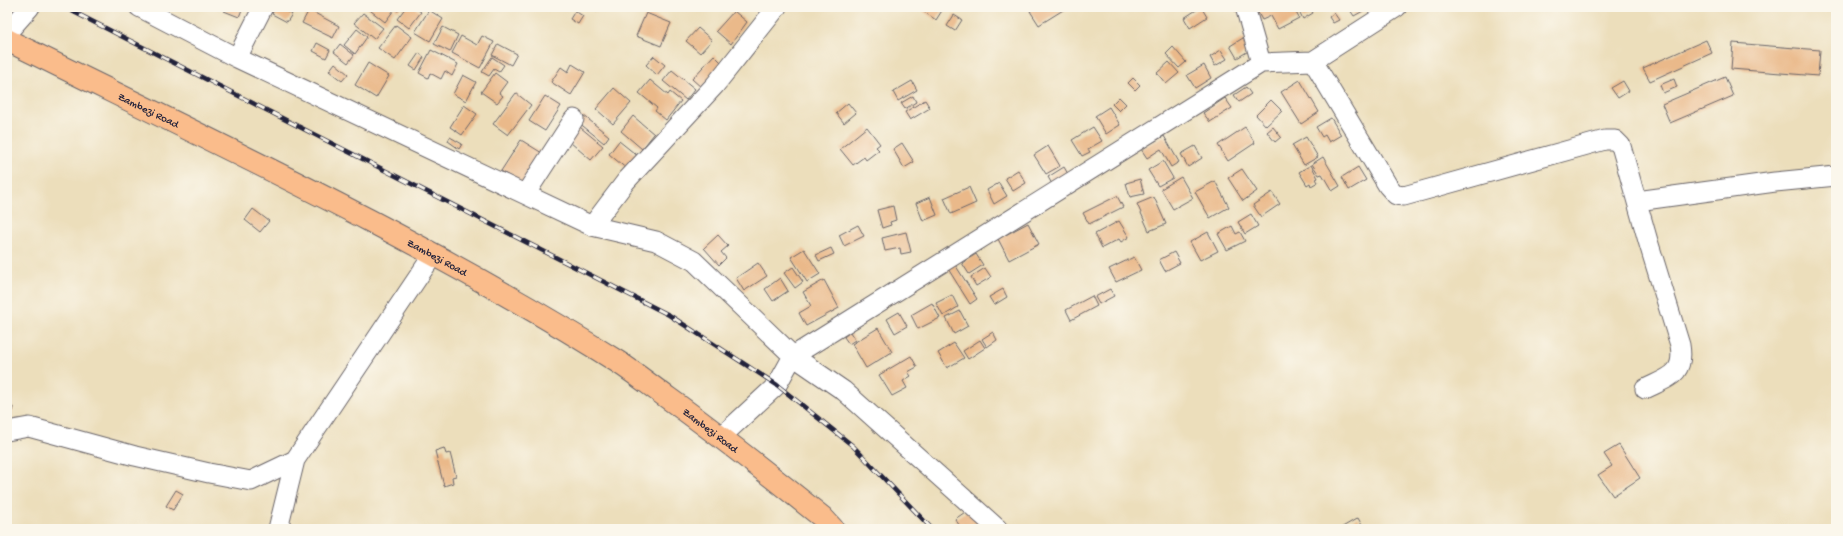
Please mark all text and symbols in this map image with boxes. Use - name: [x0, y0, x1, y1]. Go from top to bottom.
- street label: Zambezi Road: [115, 91, 182, 132]
- street label: Zambezi Road: [404, 237, 470, 280]
- street label: Zambezi Road: [680, 407, 741, 457]

